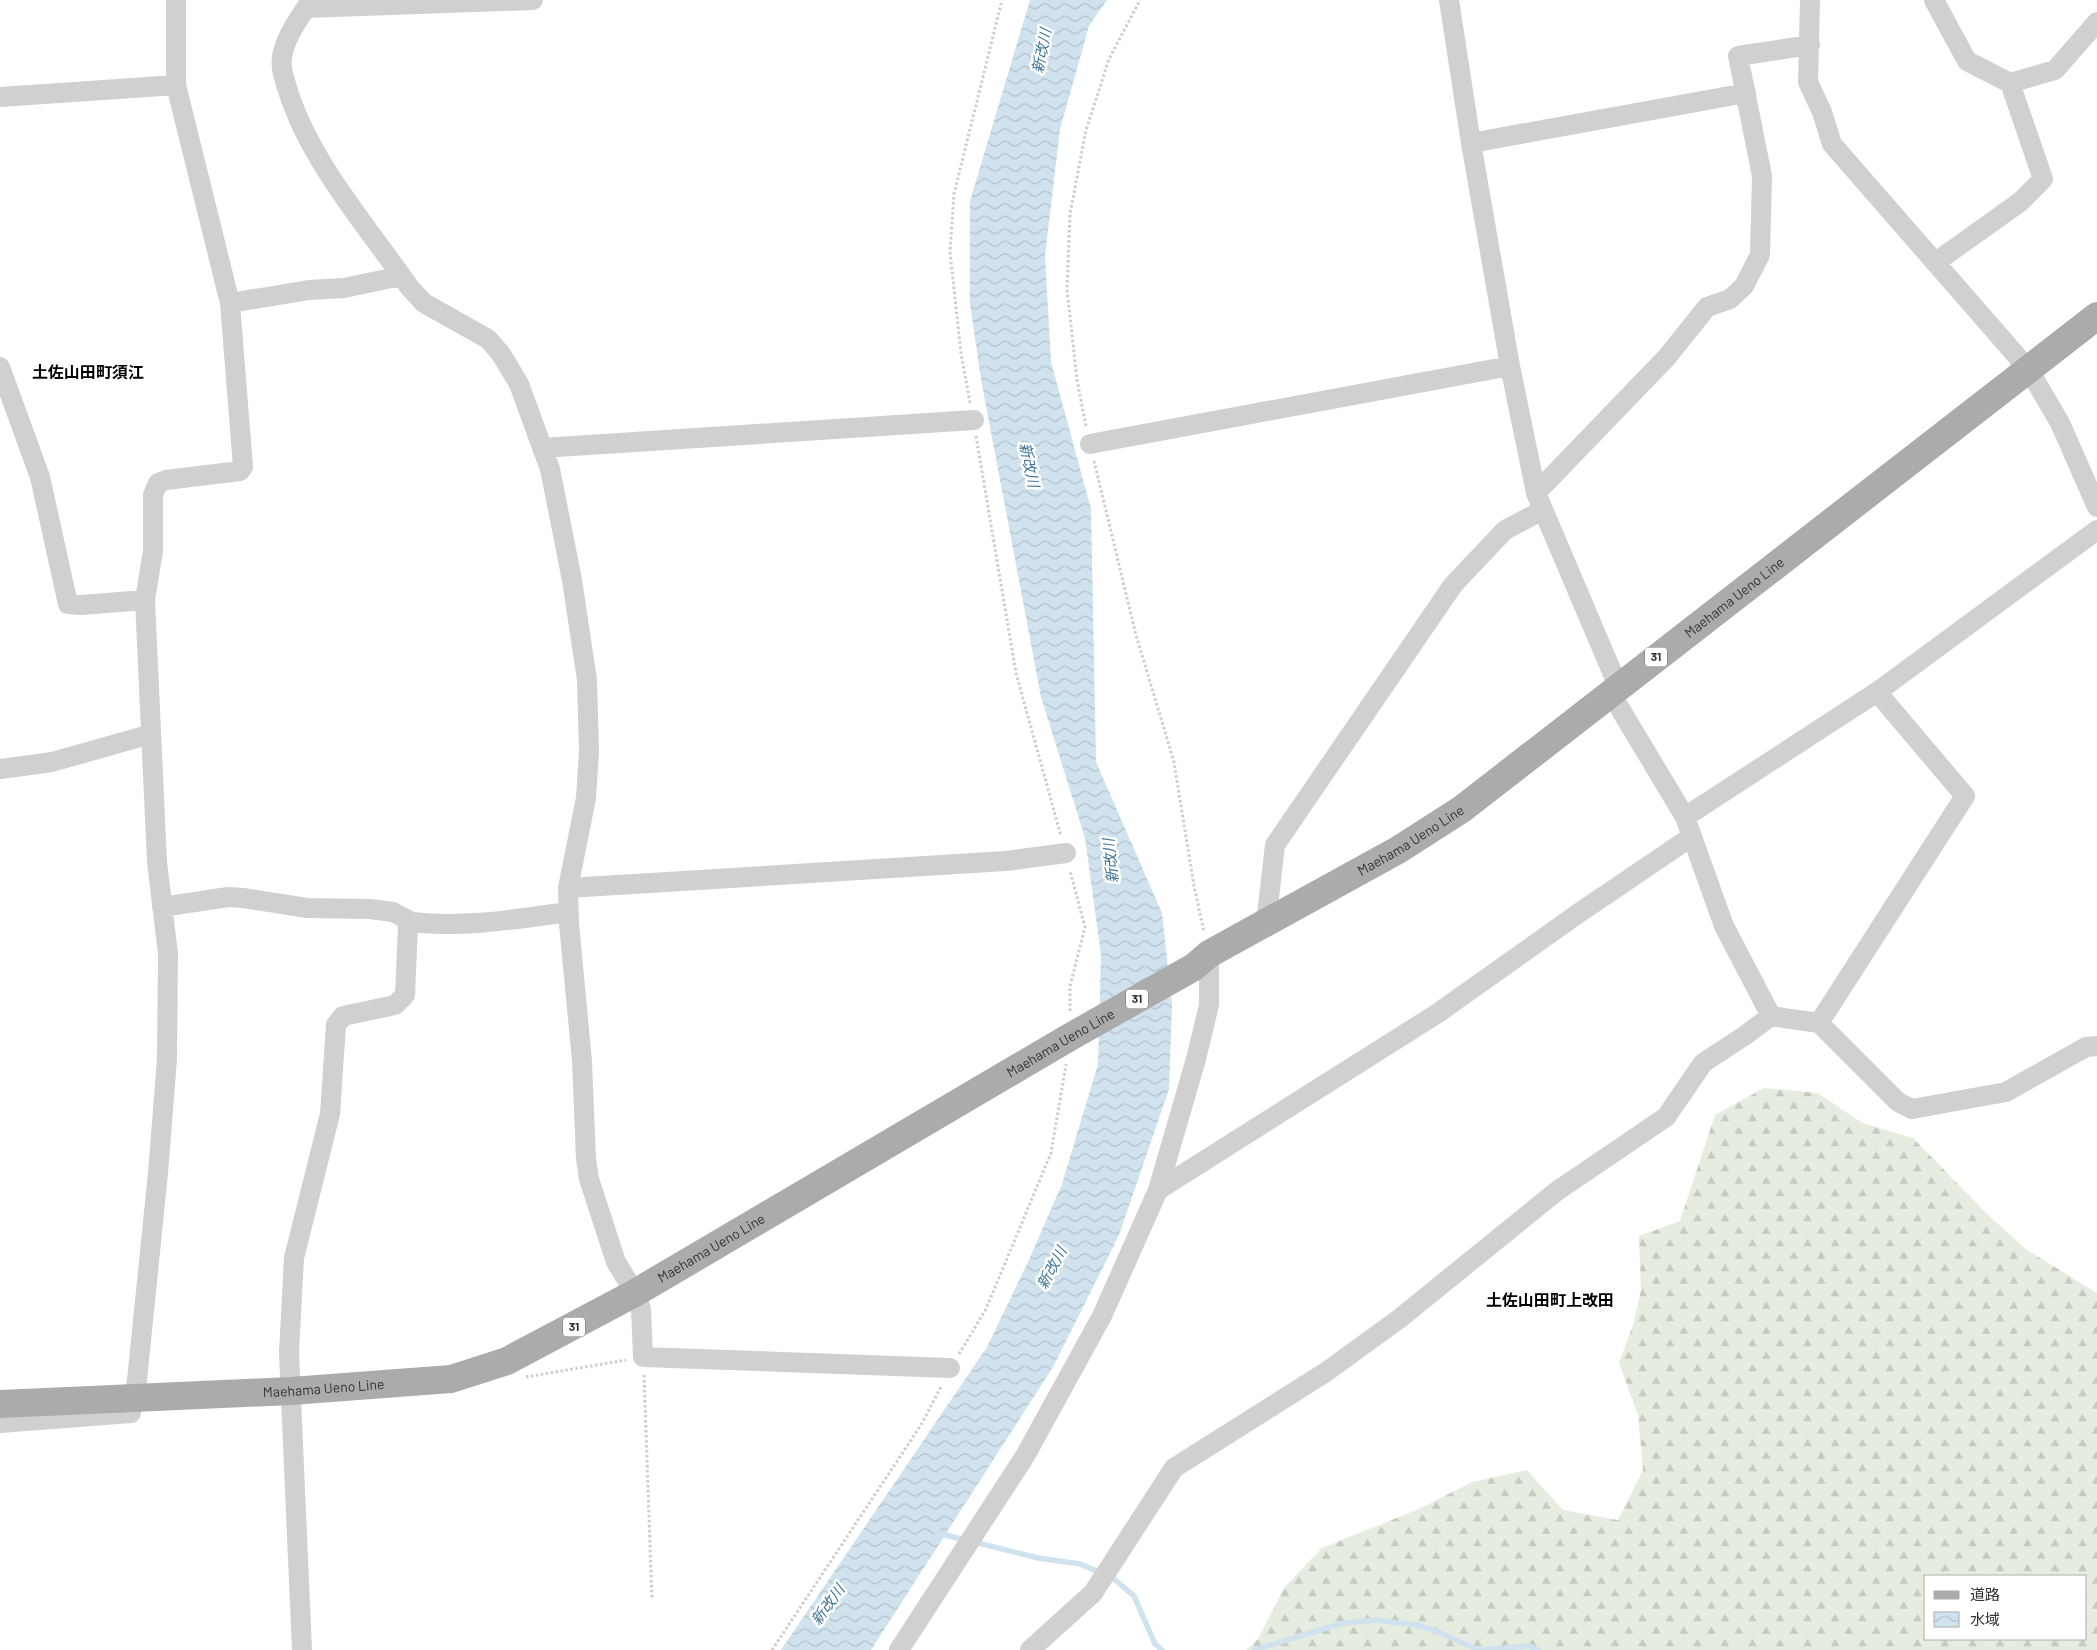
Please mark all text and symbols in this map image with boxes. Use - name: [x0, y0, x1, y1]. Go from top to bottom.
- water label: 新改川: [1028, 25, 1055, 75]
- district label: 土佐山田町須江: [32, 362, 144, 381]
- water label: 新改川: [1016, 441, 1044, 491]
- street label: Maehama Ueno Line: [1681, 553, 1787, 641]
- road number: 31: [1645, 648, 1667, 666]
- street label: Maehama Ueno Line: [1354, 801, 1467, 879]
- water label: 新改川: [1098, 836, 1121, 884]
- road number: 31: [1126, 990, 1148, 1009]
- street label: Maehama Ueno Line: [1003, 1005, 1117, 1080]
- street label: Maehama Ueno Line: [654, 1209, 768, 1286]
- water label: 新改川: [1033, 1242, 1071, 1292]
- district label: 土佐山田町上改田: [1486, 1290, 1614, 1309]
- road number: 31: [563, 1318, 585, 1336]
- street label: Maehama Ueno Line: [262, 1375, 385, 1400]
- legend: [1924, 1575, 2087, 1640]
- water label: 新改川: [807, 1579, 849, 1628]
- text: 道路: [1970, 1585, 2000, 1603]
- text: 水域: [1970, 1610, 2000, 1628]

